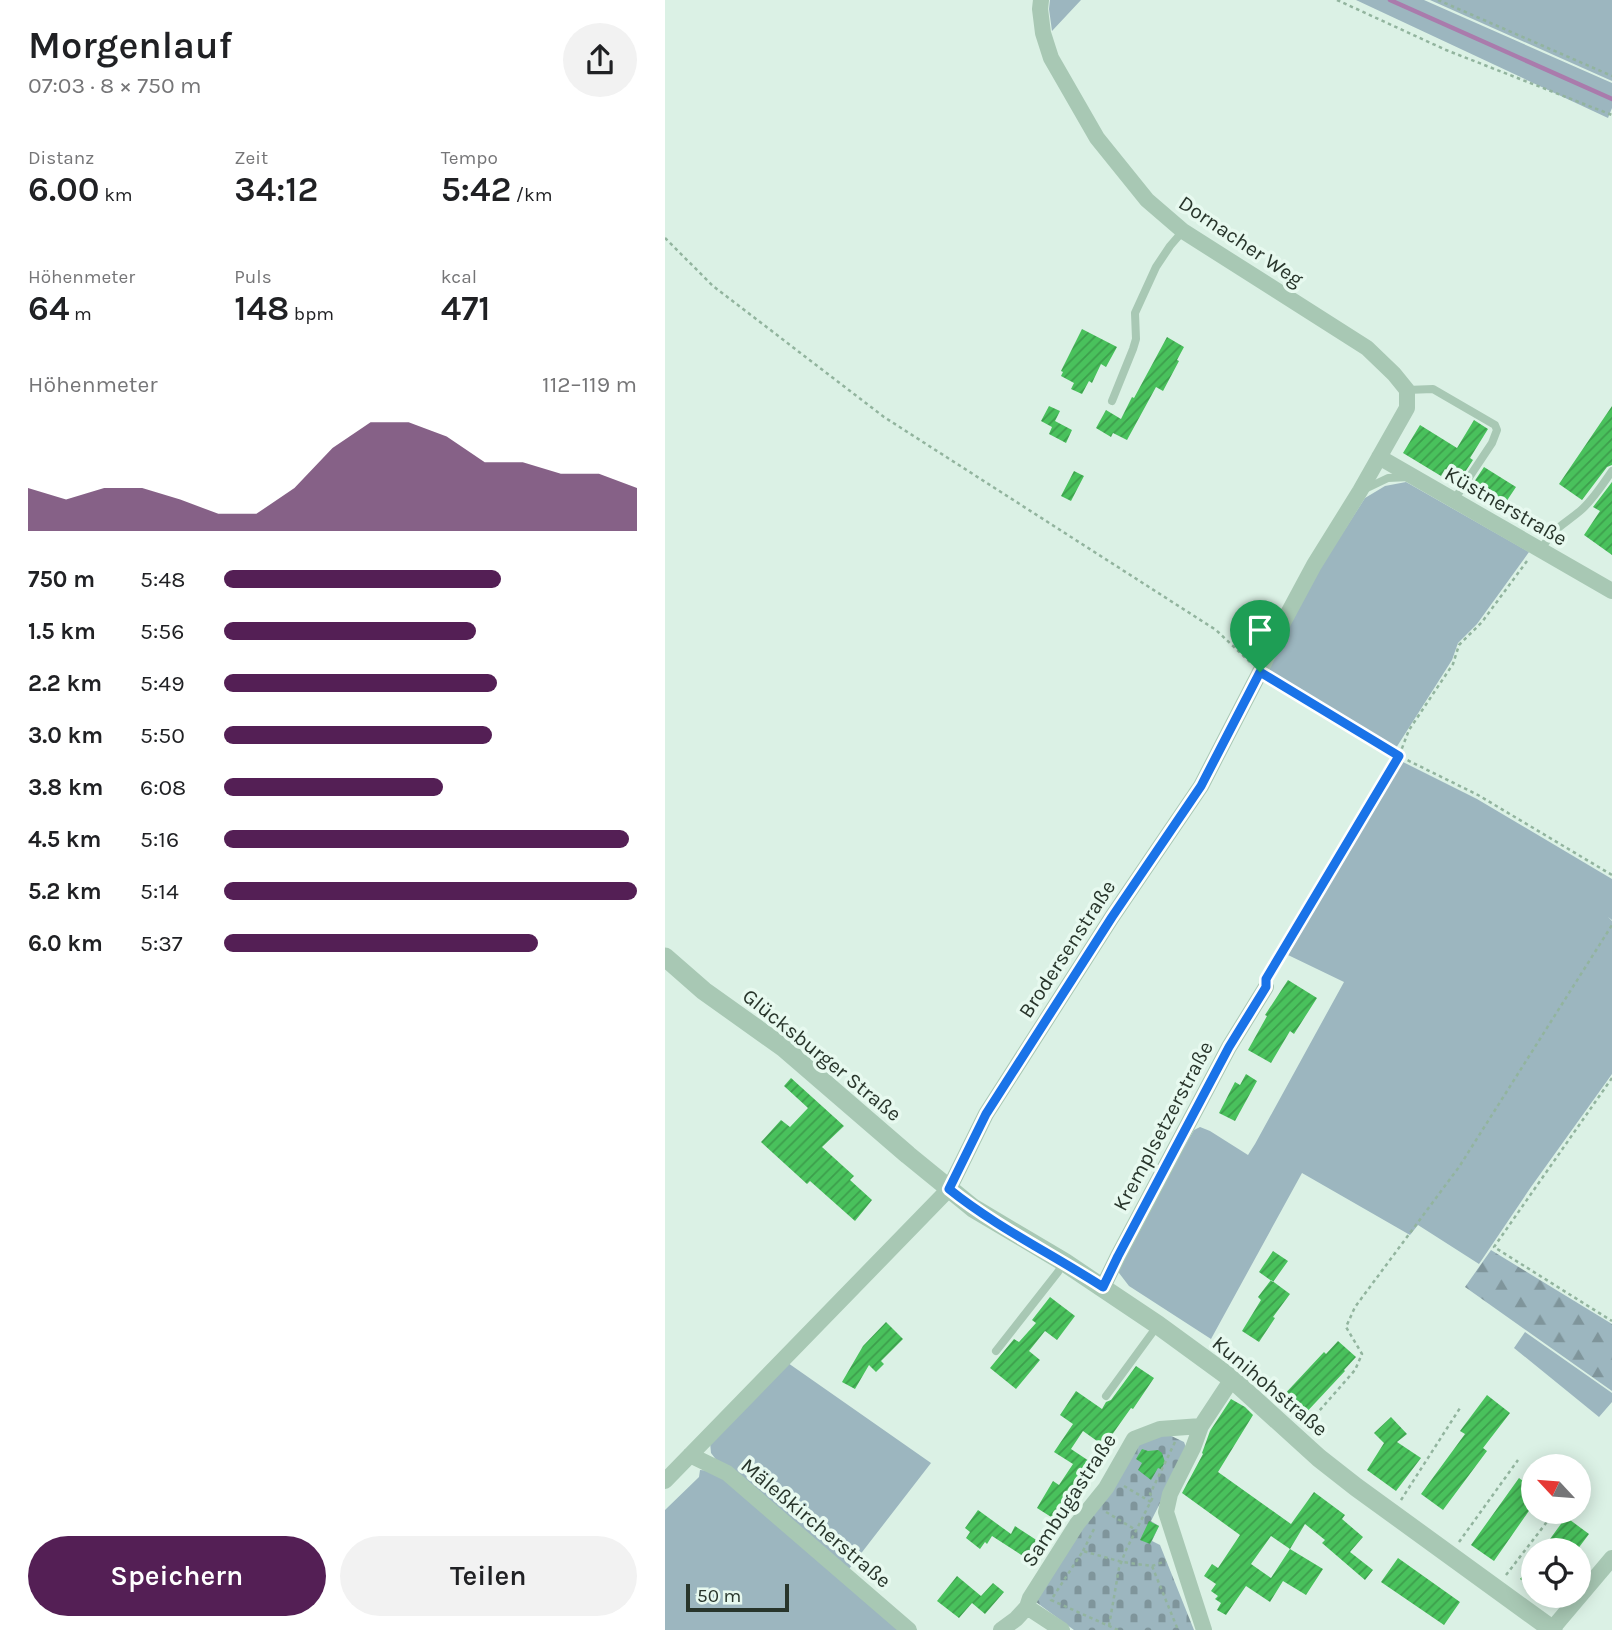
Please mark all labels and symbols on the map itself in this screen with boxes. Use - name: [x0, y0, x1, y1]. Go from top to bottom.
- street label: Dornacher Weg: [1174, 191, 1308, 292]
- street label: Küstnerstraße: [1441, 461, 1571, 551]
- pin: [1230, 600, 1290, 672]
- street label: Brodersenstraße: [1014, 876, 1120, 1022]
- street label: Glücksburger Straße: [738, 984, 906, 1126]
- street label: Kremplsetzerstraße: [1108, 1037, 1218, 1215]
- street label: Kunihohstraße: [1208, 1331, 1332, 1441]
- street label: Sambugastraße: [1017, 1429, 1121, 1571]
- street label: Mäleßkircherstraße: [736, 1453, 896, 1593]
- north arrow: [1521, 1454, 1591, 1524]
- scale bar: [686, 1581, 789, 1613]

